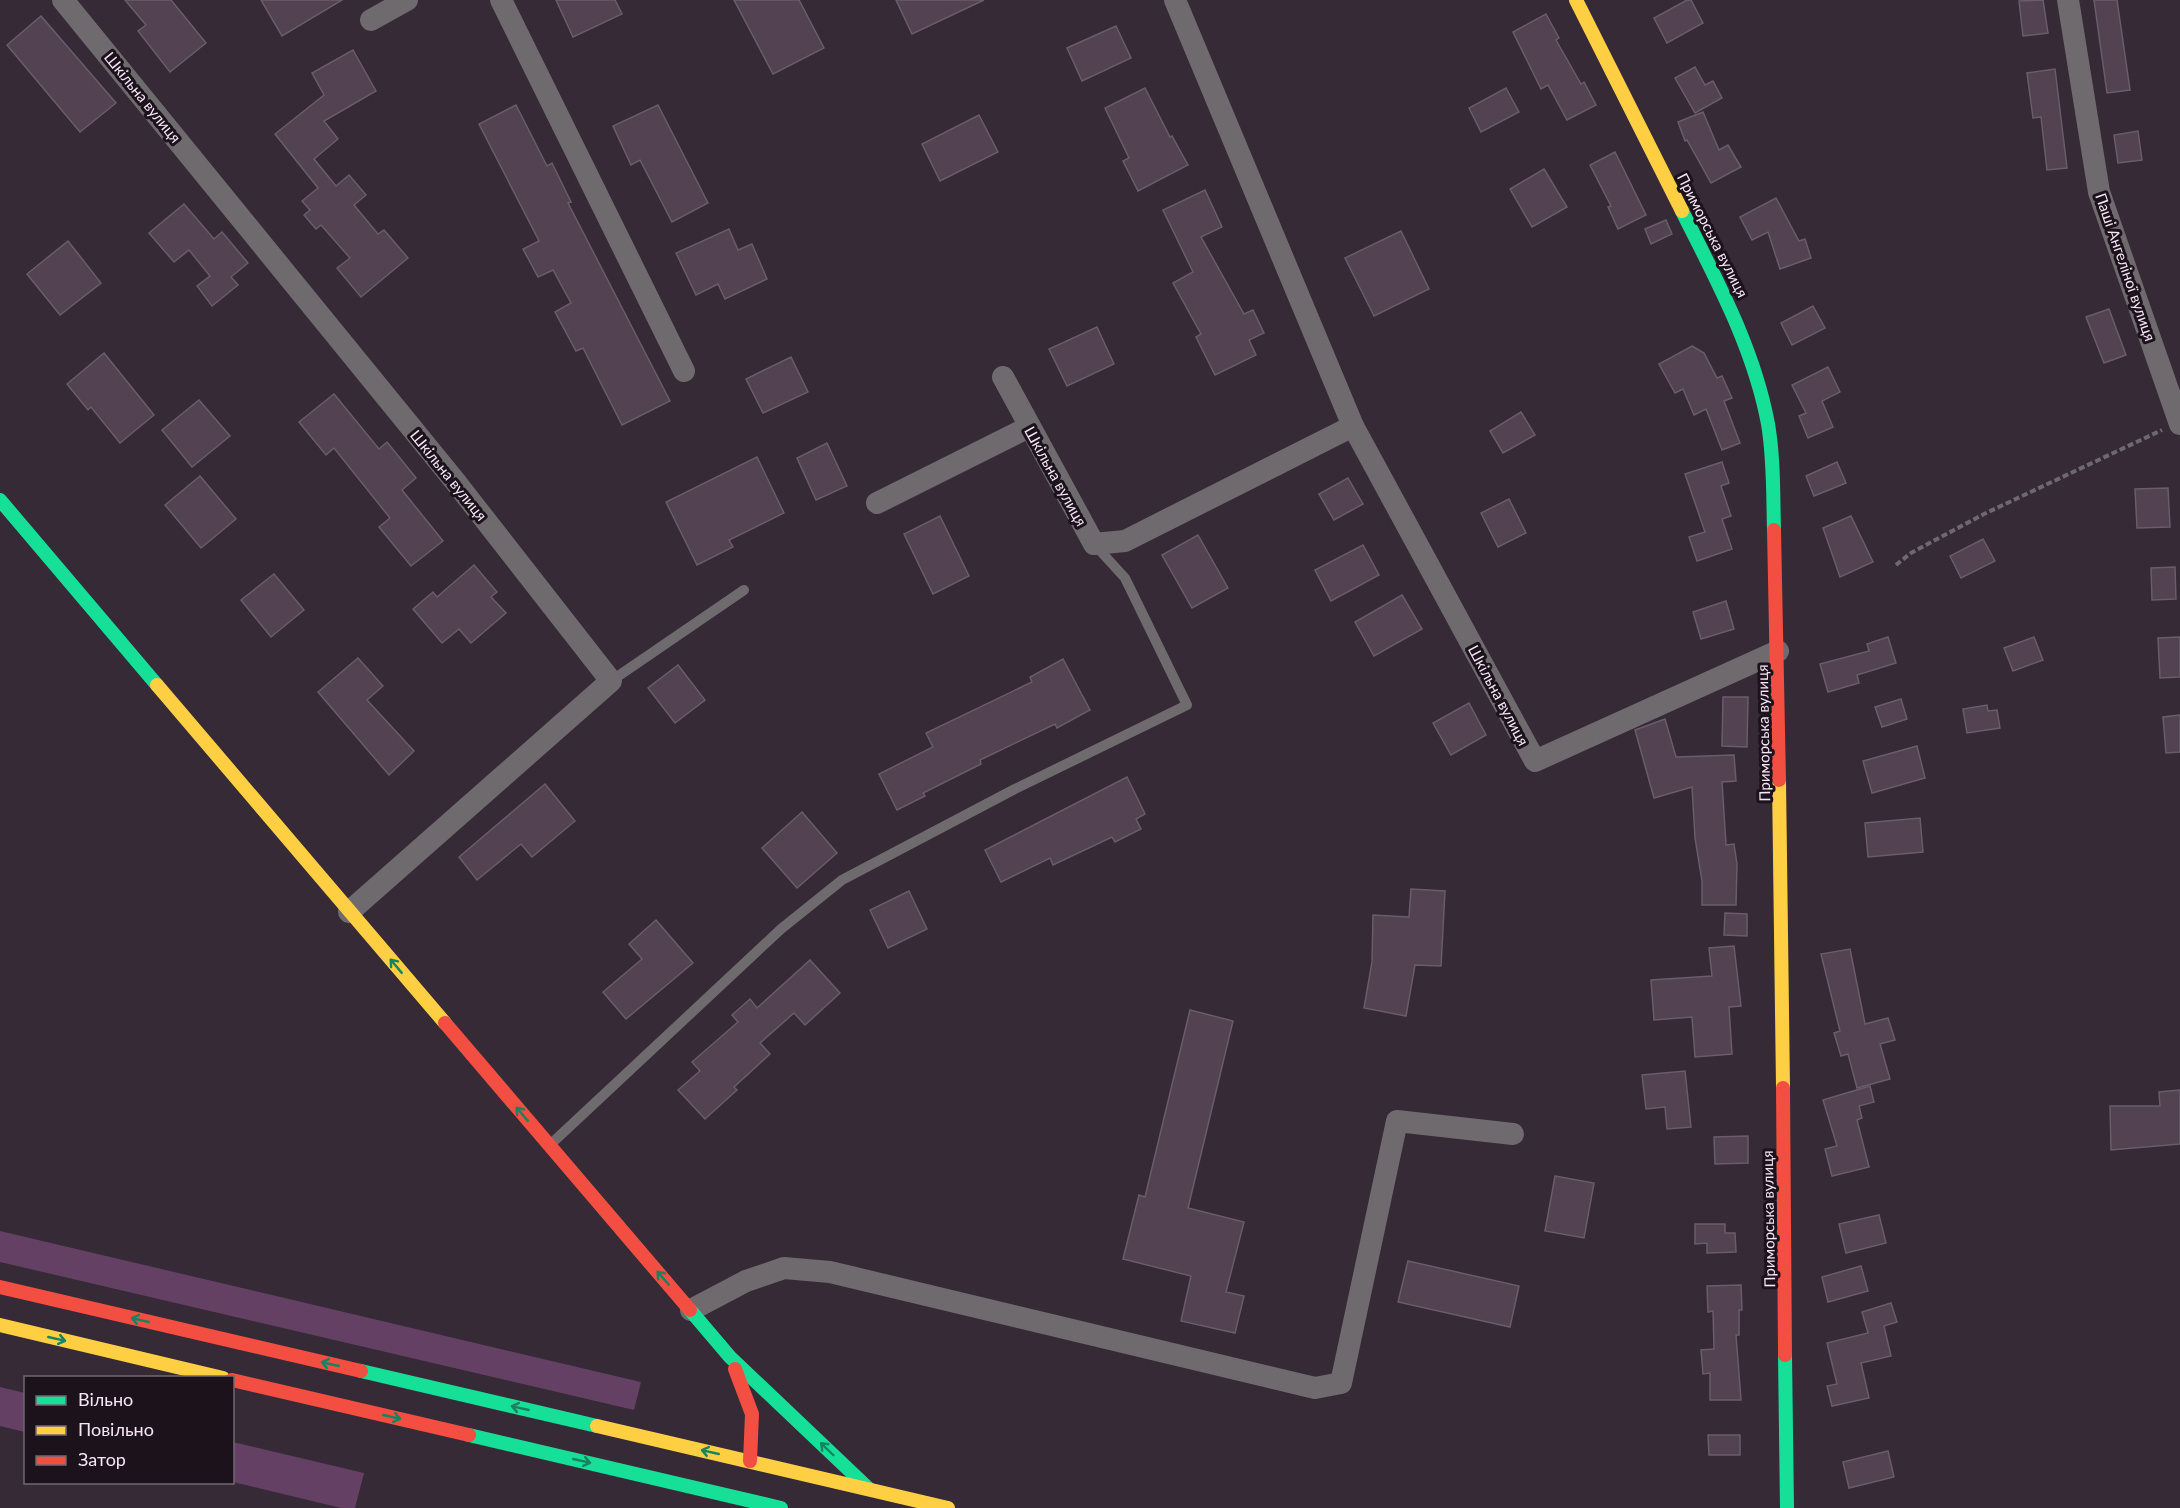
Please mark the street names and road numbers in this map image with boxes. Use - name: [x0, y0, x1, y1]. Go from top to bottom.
- street label: Шкільна вулиця: [101, 48, 185, 146]
- street label: Приморська вулиця: [1674, 170, 1752, 300]
- street label: Паші Ангеліної вулиця: [2092, 191, 2160, 343]
- street label: Шкільна вулиця: [1021, 423, 1091, 529]
- street label: Шкільна вулиця: [407, 426, 491, 524]
- street label: Шкільна вулиця: [1465, 642, 1533, 748]
- street label: Приморська вулиця: [1753, 664, 1773, 802]
- street label: Приморська вулиця: [1758, 1150, 1778, 1288]

